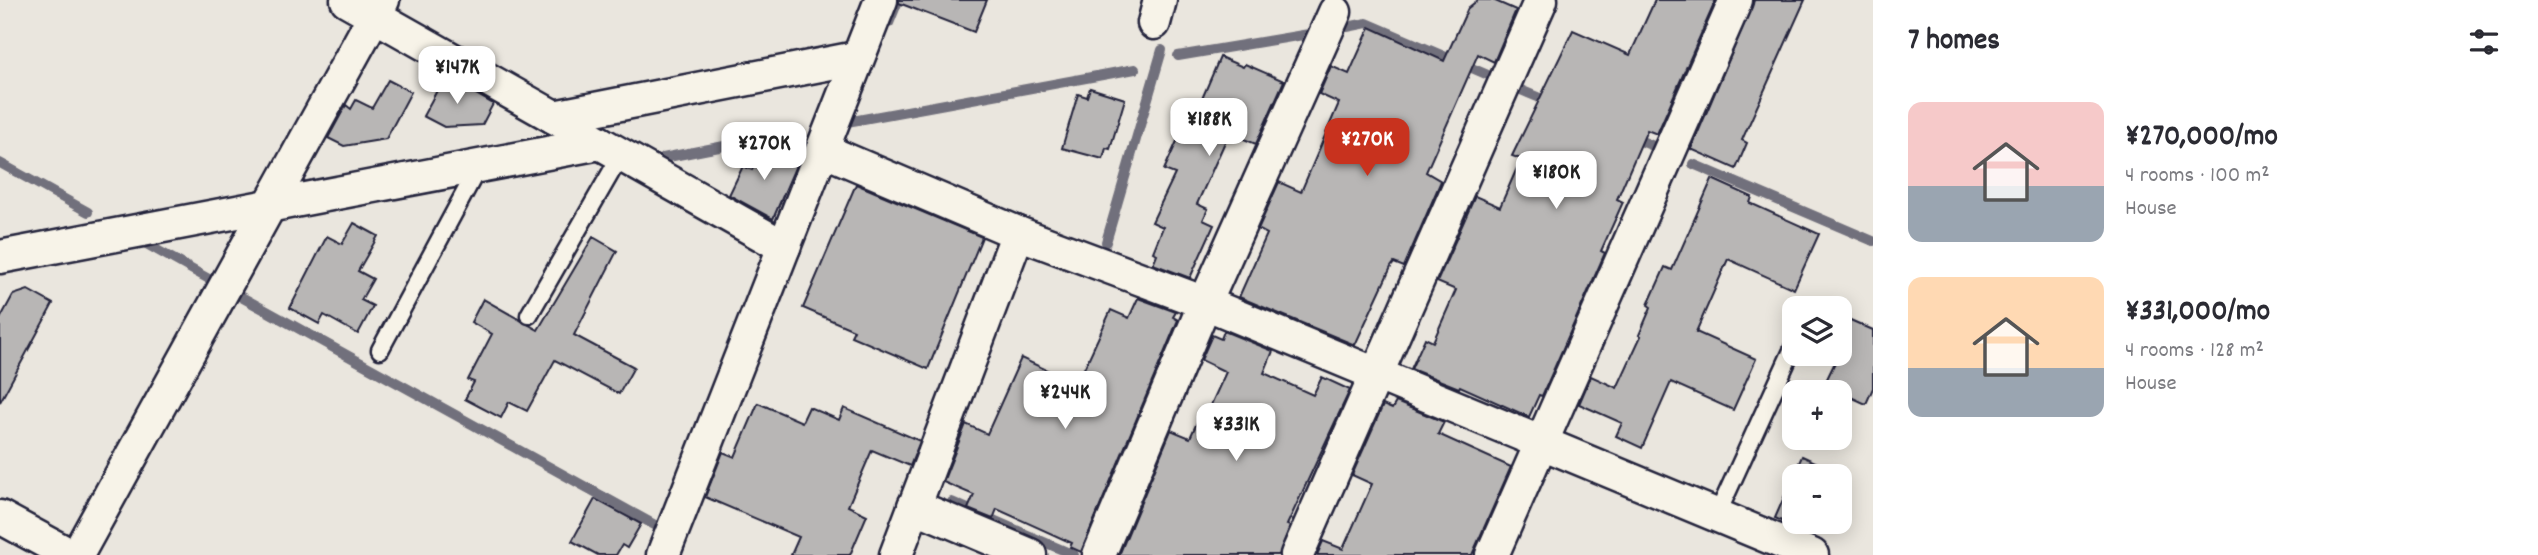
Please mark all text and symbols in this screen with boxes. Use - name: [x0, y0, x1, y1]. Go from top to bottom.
- text: 7 homes: [1908, 21, 2000, 64]
- icon: filters: [2465, 23, 2503, 61]
- pin: ¥147K: [408, 46, 506, 106]
- text: ¥147K: [434, 52, 480, 85]
- pin: ¥188K: [1160, 99, 1258, 158]
- text: ¥188K: [1186, 104, 1232, 137]
- text: ¥270,000/mo: [2125, 117, 2278, 160]
- pin: ¥270K: [1318, 118, 1416, 178]
- pin: ¥270K: [715, 122, 813, 182]
- text: ¥270K: [1340, 124, 1394, 157]
- text: ¥270K: [737, 128, 791, 161]
- icon: home: [1964, 130, 2048, 214]
- pin: ¥180K: [1507, 152, 1605, 211]
- text: ¥180K: [1532, 157, 1580, 190]
- text: 4 rooms · 100 m²: [2125, 160, 2270, 193]
- text: House: [2125, 193, 2177, 226]
- text: ¥331,000/mo: [2125, 292, 2270, 335]
- map controls: [1782, 296, 1852, 534]
- button: layers: [1782, 296, 1852, 366]
- icon: home: [1964, 305, 2048, 389]
- text: 4 rooms · 128 m²: [2125, 335, 2264, 368]
- text: House: [2125, 368, 2177, 401]
- pin: ¥244K: [1016, 372, 1114, 431]
- text: ¥244K: [1040, 377, 1090, 410]
- button: +: [1782, 380, 1852, 450]
- pin: ¥331K: [1187, 404, 1285, 463]
- text: ¥331K: [1212, 409, 1260, 442]
- button: −: [1782, 464, 1852, 534]

